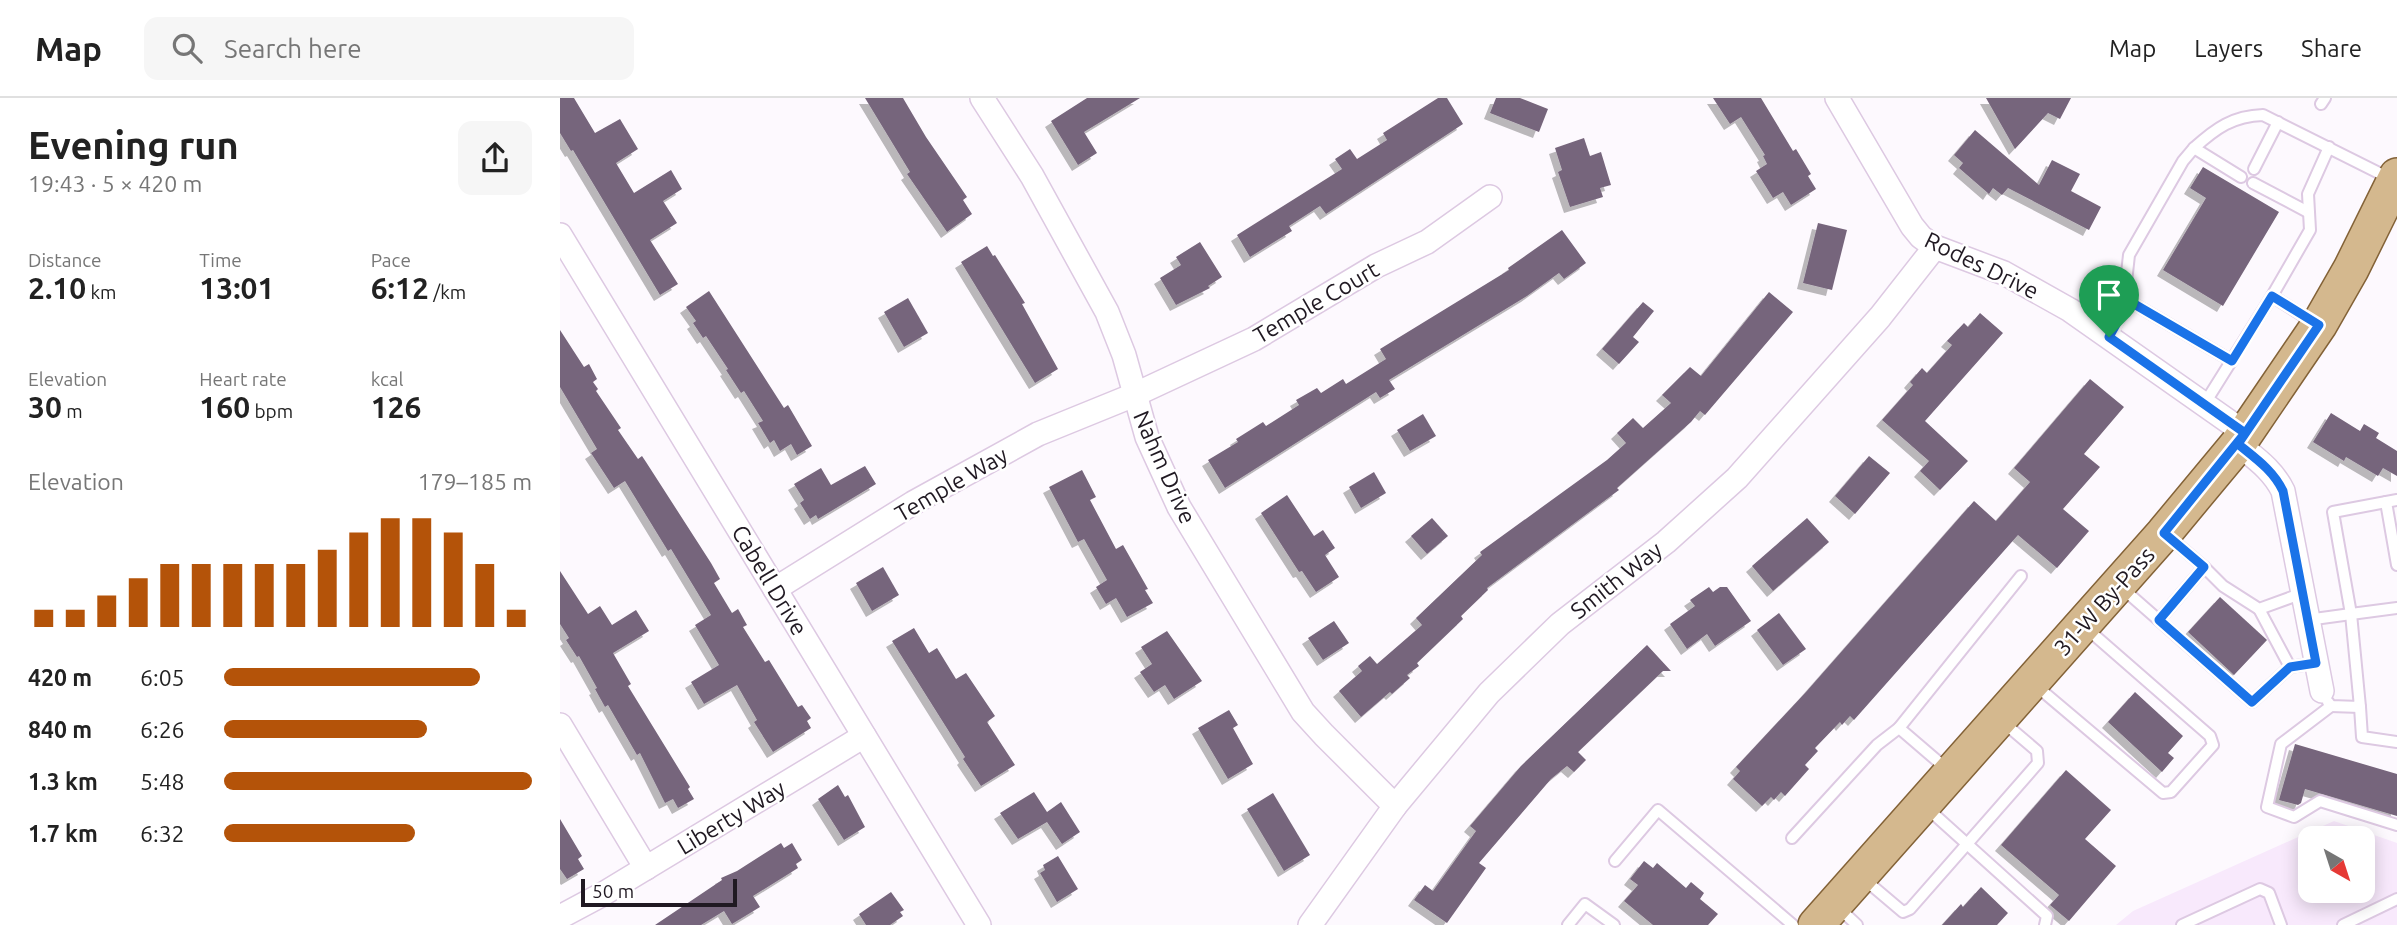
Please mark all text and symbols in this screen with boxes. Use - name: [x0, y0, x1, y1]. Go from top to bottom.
- search box: [144, 17, 634, 80]
- icon: search: [168, 29, 206, 67]
- text: Map: [35, 30, 102, 67]
- text: Search here: [224, 34, 362, 63]
- text: Map: [2109, 35, 2156, 62]
- text: Layers: [2194, 35, 2263, 62]
- text: Share: [2301, 35, 2362, 62]
- button: share: [458, 121, 532, 195]
- text: Evening run: [28, 124, 239, 166]
- text: 19:43 · 5 × 420 m: [28, 171, 202, 196]
- street label: Rodes Drive: [1921, 227, 2043, 303]
- text: Distance: [28, 249, 102, 271]
- text: Time: [199, 249, 242, 271]
- text: Pace: [371, 249, 411, 271]
- street label: Temple Court: [1249, 256, 1383, 348]
- pin: [2079, 265, 2139, 337]
- text: 2.10: [28, 271, 86, 305]
- text: 13:01: [199, 271, 274, 305]
- text: 6:12: [371, 271, 429, 305]
- icon: arrive: [2090, 276, 2128, 314]
- text: km: [86, 281, 116, 303]
- text: /km: [429, 281, 466, 303]
- text: Elevation: [28, 368, 107, 390]
- text: Heart rate: [199, 368, 287, 390]
- text: kcal: [371, 368, 403, 390]
- text: 30: [28, 390, 62, 424]
- text: 160: [199, 390, 250, 424]
- text: 126: [371, 390, 421, 424]
- text: m: [62, 400, 83, 422]
- text: bpm: [250, 400, 293, 422]
- street label: Nahm Drive: [1129, 407, 1201, 527]
- street label: Temple Way: [890, 442, 1012, 526]
- text: Elevation: [28, 469, 124, 494]
- text: 179–185 m: [418, 469, 532, 494]
- street label: Cabell Drive: [727, 521, 813, 639]
- street label: Smith Way: [1565, 537, 1667, 623]
- street label: 31-W By-Pass: [2049, 542, 2159, 660]
- text: 420 m: [28, 665, 92, 690]
- text: 6:05: [140, 665, 185, 690]
- text: 840 m: [28, 717, 92, 742]
- text: 6:26: [140, 717, 185, 742]
- text: 1.3 km: [28, 769, 98, 794]
- text: 5:48: [140, 769, 185, 794]
- street label: Liberty Way: [673, 775, 789, 859]
- text: 1.7 km: [28, 821, 98, 846]
- text: 6:32: [140, 821, 185, 846]
- north arrow: [2298, 826, 2375, 903]
- map controls: [2298, 826, 2375, 903]
- scale bar: [581, 876, 737, 908]
- text: 50 m: [592, 880, 634, 902]

